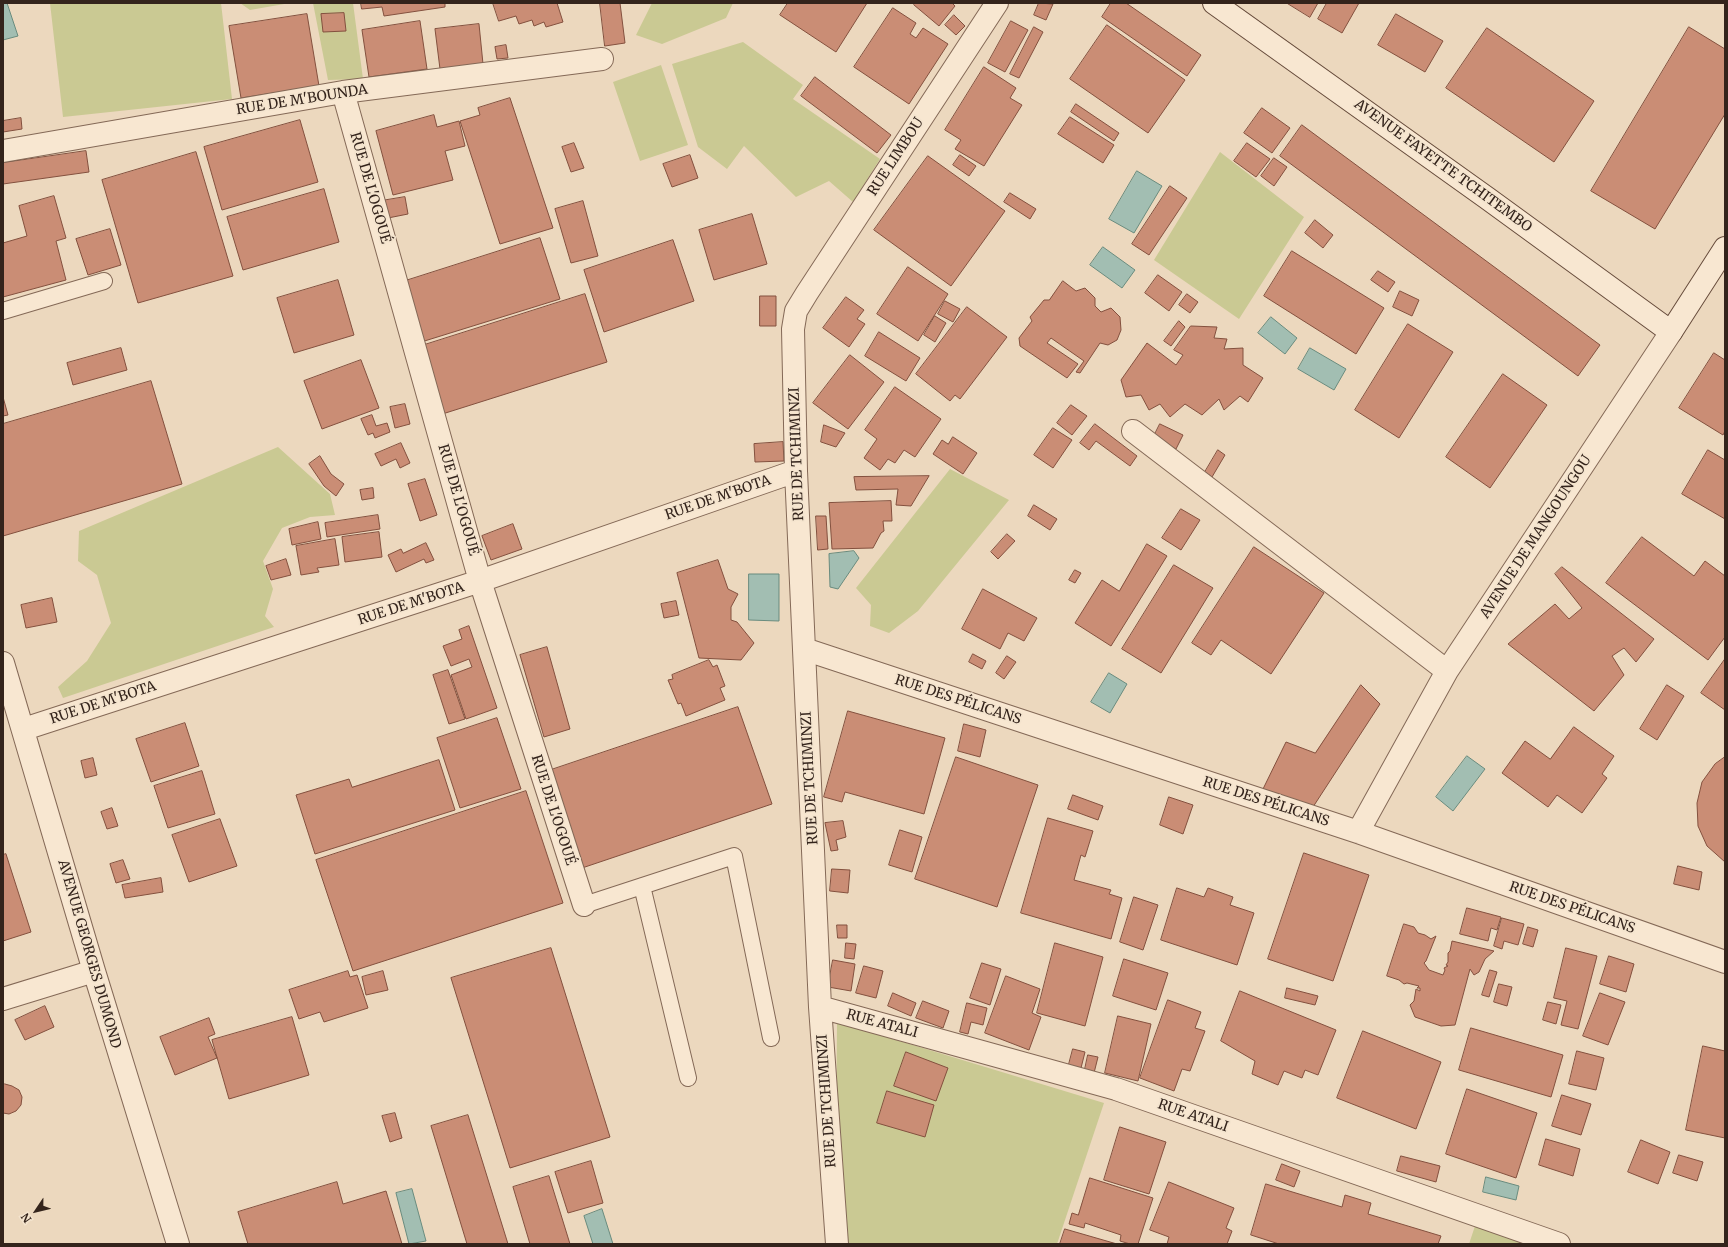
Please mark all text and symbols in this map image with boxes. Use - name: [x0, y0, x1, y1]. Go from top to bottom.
- street label: RUE DE M'BOUNDA: [235, 81, 369, 119]
- street label: AVENUE FAYETTE TCHITEMBO: [1351, 96, 1535, 236]
- street label: RUE LIMBOU: [865, 115, 927, 199]
- street label: RUE DE L'OGOUÉ: [346, 130, 394, 246]
- street label: RUE DE TCHIMINZI: [786, 387, 808, 521]
- street label: RUE DE L'OGOUÉ: [434, 442, 482, 558]
- street label: AVENUE DE MANGOUNGOU: [1477, 452, 1595, 622]
- street label: RUE DE M'BOTA: [663, 472, 773, 524]
- street label: RUE DE M'BOTA: [356, 579, 466, 629]
- street label: RUE DES PÉLICANS: [893, 672, 1023, 728]
- street label: RUE DE M'BOTA: [48, 678, 158, 728]
- street label: RUE DE TCHIMINZI: [798, 711, 822, 845]
- street label: RUE DE L'OGOUÉ: [527, 753, 579, 867]
- street label: RUE DES PÉLICANS: [1201, 774, 1331, 830]
- street label: AVENUE GEORGES DUMOND: [54, 858, 124, 1050]
- street label: RUE DES PÉLICANS: [1507, 879, 1637, 937]
- street label: RUE ATALI: [844, 1006, 920, 1042]
- street label: RUE DE TCHIMINZI: [814, 1034, 840, 1168]
- street label: RUE ATALI: [1155, 1096, 1231, 1136]
- north arrow: [16, 1191, 56, 1231]
- text: N: [18, 1210, 34, 1225]

